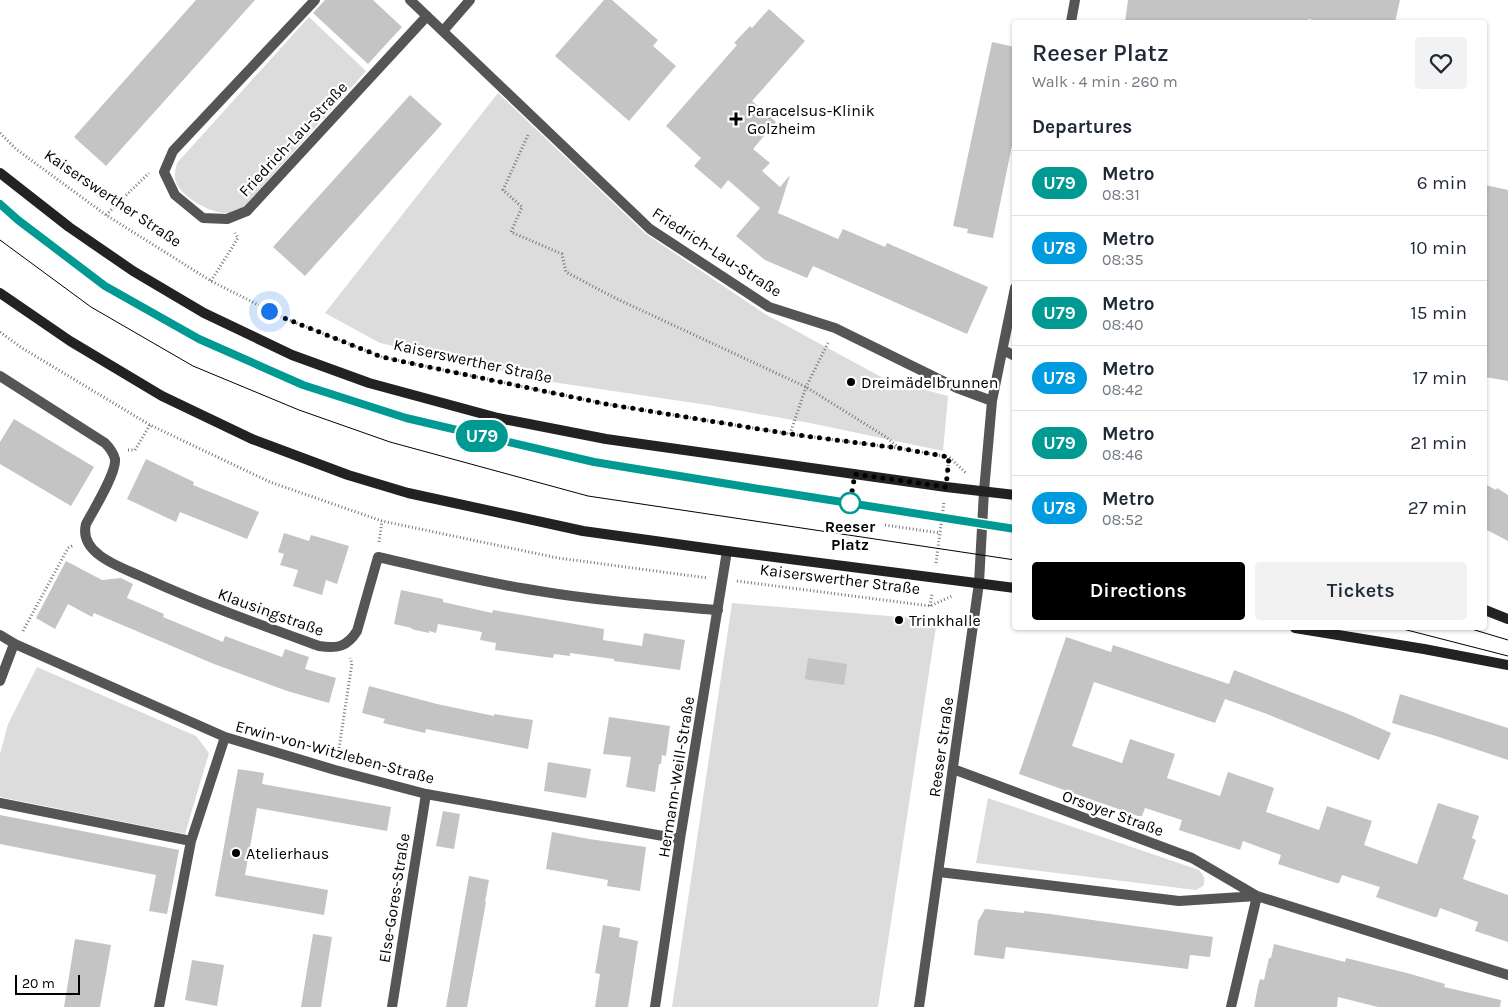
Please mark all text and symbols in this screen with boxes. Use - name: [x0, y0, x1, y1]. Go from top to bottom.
- button: heart: [1415, 37, 1467, 89]
- text: Reeser Platz: [1032, 39, 1169, 67]
- text: Walk · 4 min · 260 m: [1032, 72, 1178, 91]
- street label: Friedrich-Lau-Straße: [235, 77, 351, 201]
- place label: Paracelsus-Klinik Golzheim: [747, 101, 875, 138]
- marker: Paracelsus-Klinik Golzheim: [729, 112, 743, 126]
- text: Departures: [1032, 116, 1132, 138]
- street label: Kaiserswerther Straße: [41, 145, 185, 251]
- text: Metro: [1102, 163, 1154, 185]
- text: U79: [1043, 172, 1076, 194]
- text: 6 min: [1417, 172, 1467, 194]
- text: 08:31: [1102, 185, 1140, 204]
- street label: Friedrich-Lau-Straße: [649, 203, 785, 301]
- text: Metro: [1102, 228, 1154, 250]
- text: U78: [1043, 237, 1076, 259]
- text: 10 min: [1410, 237, 1467, 259]
- text: 08:35: [1102, 250, 1144, 269]
- text: Metro: [1102, 293, 1154, 315]
- your location: [257, 299, 282, 324]
- text: U79: [1043, 302, 1076, 324]
- text: 15 min: [1411, 302, 1467, 324]
- text: 08:40: [1102, 315, 1143, 334]
- street label: Kaiserswerther Straße: [392, 335, 554, 387]
- text: Metro: [1102, 358, 1154, 380]
- text: U78: [1043, 367, 1076, 389]
- text: 17 min: [1412, 367, 1467, 389]
- place label: Dreimädelbrunnen: [861, 373, 998, 392]
- marker: Dreimädelbrunnen: [845, 376, 857, 388]
- text: 08:42: [1102, 380, 1143, 399]
- line badge: U79: [453, 420, 511, 452]
- text: Metro: [1102, 423, 1154, 445]
- text: U79: [466, 425, 498, 447]
- text: U79: [1043, 432, 1076, 454]
- text: 21 min: [1410, 432, 1467, 454]
- text: 08:46: [1102, 445, 1143, 464]
- text: Metro: [1102, 488, 1154, 510]
- marker: Reeser Platz: [839, 492, 861, 514]
- text: U78: [1043, 497, 1076, 519]
- text: 27 min: [1408, 497, 1467, 519]
- text: 08:52: [1102, 510, 1143, 529]
- place label: Reeser Platz: [825, 517, 876, 554]
- street label: Kaiserswerther Straße: [759, 560, 921, 598]
- button: Directions: [1032, 562, 1245, 620]
- button: Tickets: [1255, 562, 1467, 620]
- street label: Klausingstraße: [215, 584, 327, 640]
- place label: Trinkhalle: [909, 611, 981, 630]
- marker: Trinkhalle: [893, 614, 905, 626]
- street label: Hermann-Weill-Straße: [654, 695, 698, 859]
- street label: Reeser Straße: [925, 696, 957, 798]
- street label: Erwin-von-Witzleben-Straße: [234, 716, 436, 788]
- street label: Orsoyer Straße: [1060, 786, 1166, 840]
- street label: Else-Gores-Straße: [374, 832, 414, 964]
- place label: Atelierhaus: [246, 844, 329, 863]
- marker: Atelierhaus: [230, 847, 242, 859]
- scale bar: [15, 972, 80, 995]
- text: 20 m: [22, 975, 55, 992]

